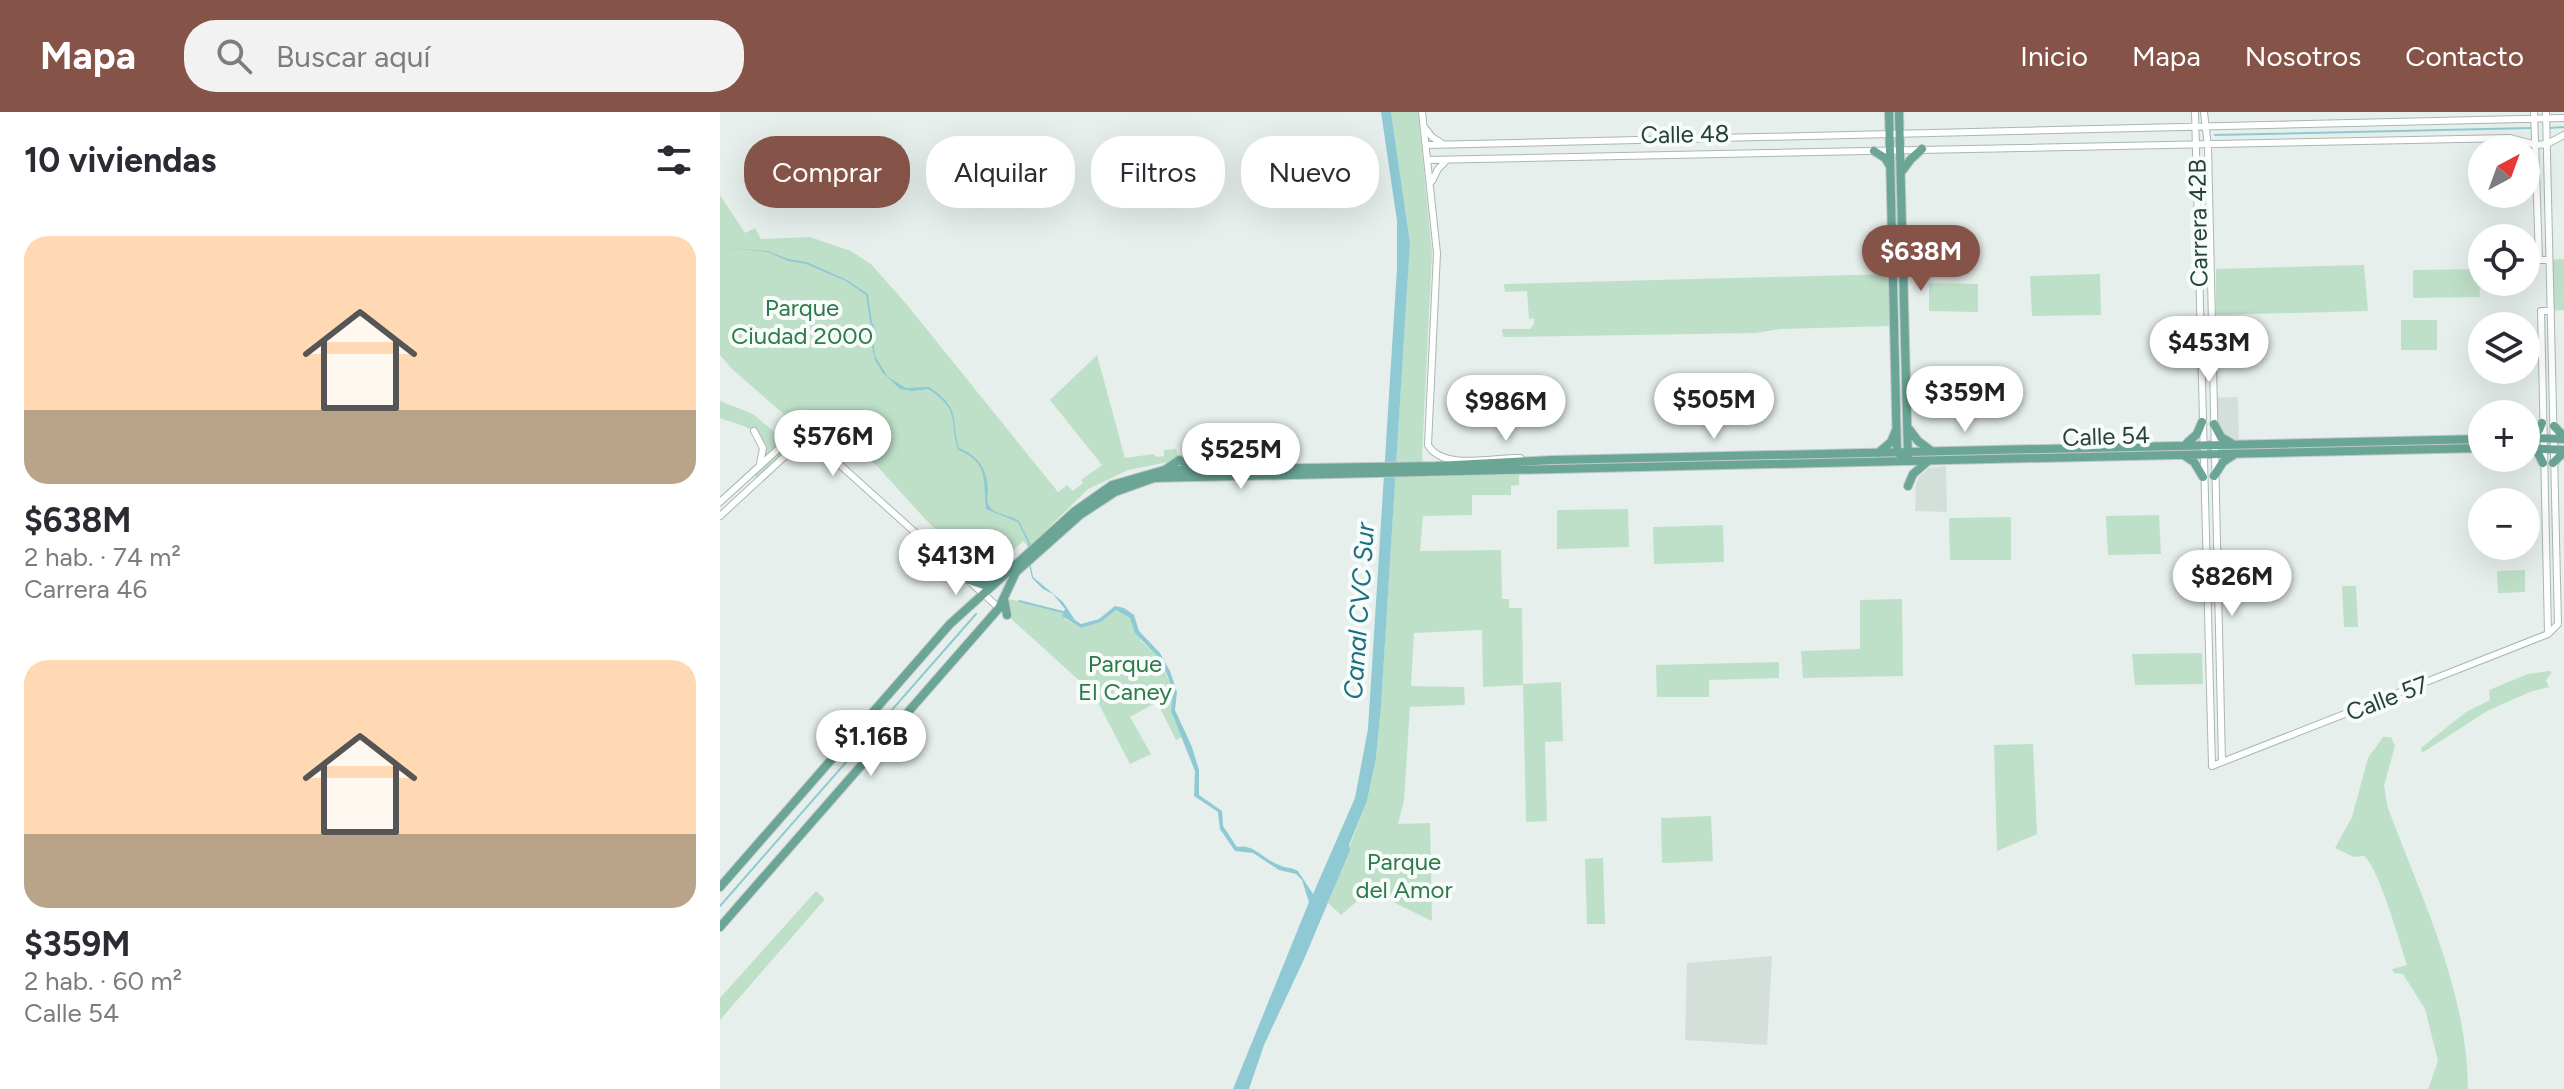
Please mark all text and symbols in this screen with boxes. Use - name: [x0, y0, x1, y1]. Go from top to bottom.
- search box: [184, 20, 744, 92]
- text: Mapa: [40, 33, 136, 79]
- icon: search: [212, 34, 256, 78]
- text: Buscar aquí: [276, 38, 430, 75]
- text: Inicio: [2020, 39, 2088, 73]
- text: Mapa: [2132, 39, 2201, 73]
- text: Nosotros: [2245, 39, 2361, 73]
- text: Contacto: [2405, 39, 2524, 73]
- street label: Calle 48: [1640, 119, 1730, 149]
- chip: Comprar: [744, 136, 910, 208]
- chip: Alquilar: [926, 136, 1075, 208]
- chip: Filtros: [1091, 136, 1225, 208]
- chip: Nuevo: [1241, 136, 1379, 208]
- north arrow: [2468, 136, 2540, 208]
- map controls: [2468, 136, 2540, 560]
- icon: filters: [652, 138, 696, 182]
- text: 10 viviendas: [24, 140, 216, 181]
- street label: Carrera 42B: [2182, 159, 2214, 287]
- button: locate: [2468, 224, 2540, 296]
- pin: $638M: [1865, 225, 1977, 293]
- text: $638M: [1880, 235, 1962, 267]
- icon: home: [288, 288, 432, 432]
- park label: Parque Ciudad 2000: [731, 293, 873, 350]
- button: layers: [2468, 312, 2540, 384]
- pin: $453M: [2153, 316, 2265, 384]
- text: $453M: [2168, 326, 2250, 358]
- pin: $359M: [1909, 366, 2021, 434]
- pin: $505M: [1658, 373, 1770, 441]
- pin: $986M: [1450, 375, 1562, 443]
- text: $359M: [1924, 376, 2006, 408]
- text: $505M: [1672, 383, 1756, 415]
- text: $986M: [1465, 385, 1547, 417]
- button: +: [2468, 400, 2540, 472]
- pin: $576M: [777, 410, 889, 478]
- text: $576M: [792, 420, 874, 452]
- street label: Calle 54: [2062, 420, 2150, 452]
- pin: $525M: [1185, 423, 1297, 491]
- text: $525M: [1200, 433, 1282, 465]
- button: −: [2468, 488, 2540, 560]
- text: $638M: [24, 500, 131, 541]
- water label: Canal CVC Sur: [1337, 520, 1381, 701]
- pin: $413M: [900, 529, 1012, 597]
- text: $413M: [917, 539, 995, 571]
- text: 2 hab. · 74 m²: [24, 541, 181, 573]
- pin: $826M: [2176, 550, 2288, 618]
- text: $826M: [2191, 560, 2273, 592]
- text: Carrera 46: [24, 573, 147, 605]
- park label: Parque El Caney: [1078, 649, 1172, 706]
- street label: Calle 57: [2342, 669, 2432, 727]
- pin: $1.16B: [806, 710, 936, 778]
- icon: home: [288, 712, 432, 856]
- text: $1.16B: [834, 720, 908, 752]
- park label: Parque del Amor: [1355, 847, 1453, 904]
- text: $359M: [24, 924, 130, 965]
- text: 2 hab. · 60 m²: [24, 965, 182, 997]
- text: Calle 54: [24, 997, 119, 1029]

